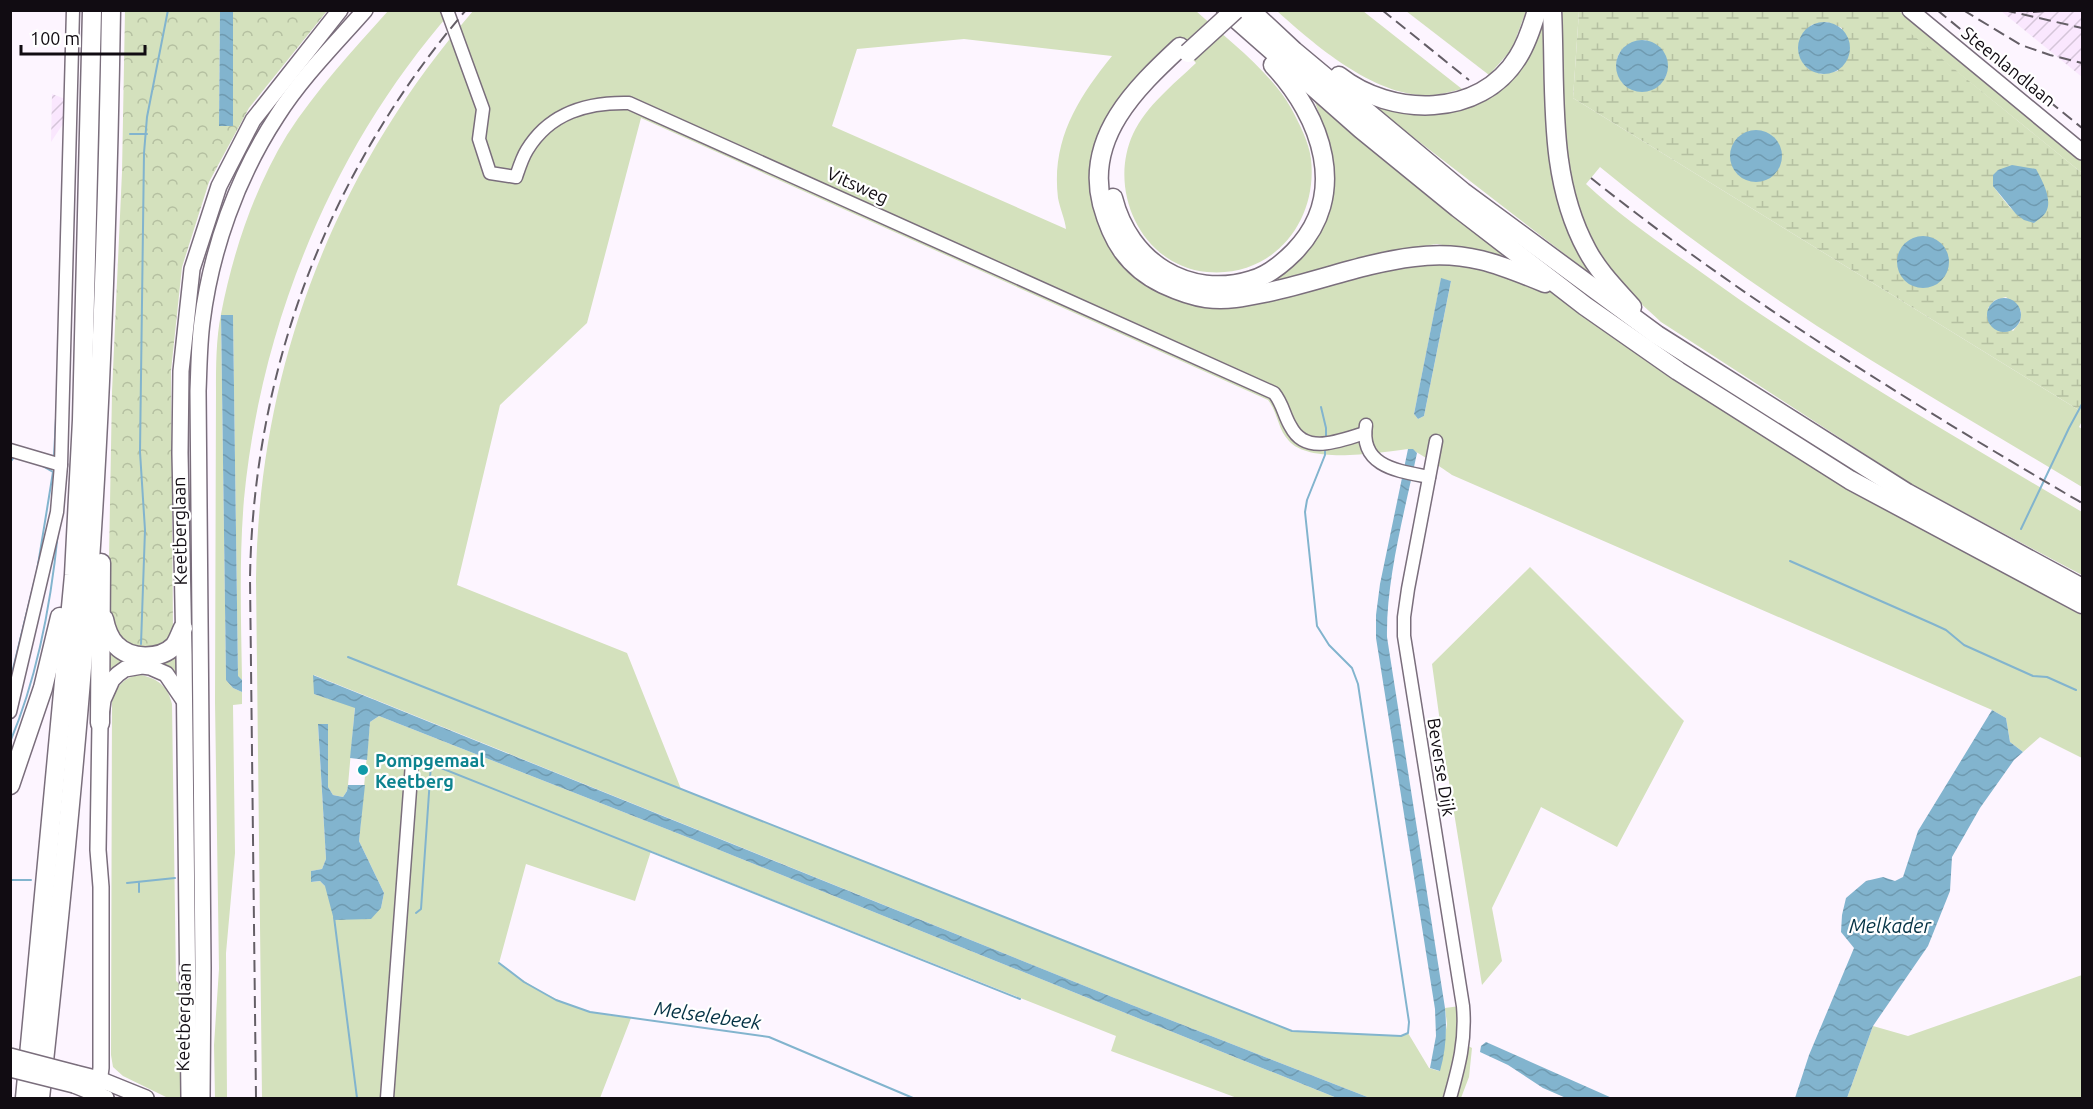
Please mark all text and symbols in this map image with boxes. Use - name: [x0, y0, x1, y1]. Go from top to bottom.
- scale bar: [21, 18, 146, 56]
- street label: Steenlandlaan: [1958, 22, 2060, 110]
- text: 100 m: [30, 28, 80, 48]
- street label: Vitsweg: [824, 163, 892, 207]
- street label: Keetberglaan: [168, 476, 190, 586]
- street label: Beverse Dijk: [1424, 716, 1460, 818]
- place label: Pompgemaal Keetberg: [375, 750, 485, 791]
- marker: Pompgemaal Keetberg: [356, 763, 370, 777]
- water label: Melkader: [1849, 914, 1932, 937]
- street label: Keetberglaan: [172, 962, 194, 1072]
- water label: Melselebeek: [653, 996, 764, 1034]

